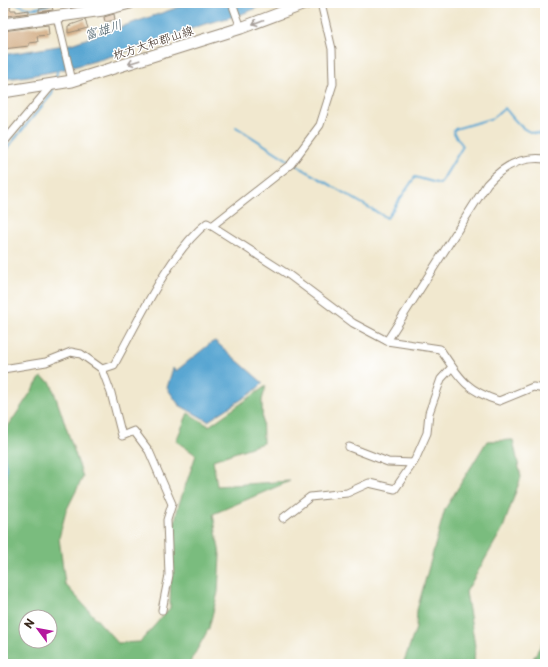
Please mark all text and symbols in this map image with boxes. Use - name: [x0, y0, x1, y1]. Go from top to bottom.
- water label: 富雄川: [82, 14, 124, 44]
- one-way arrow: [252, 18, 264, 26]
- street label: 枚方大和郡山線: [110, 20, 196, 64]
- one-way arrow: [128, 59, 141, 66]
- north arrow: [18, 609, 58, 649]
- text: N: [20, 615, 39, 632]

